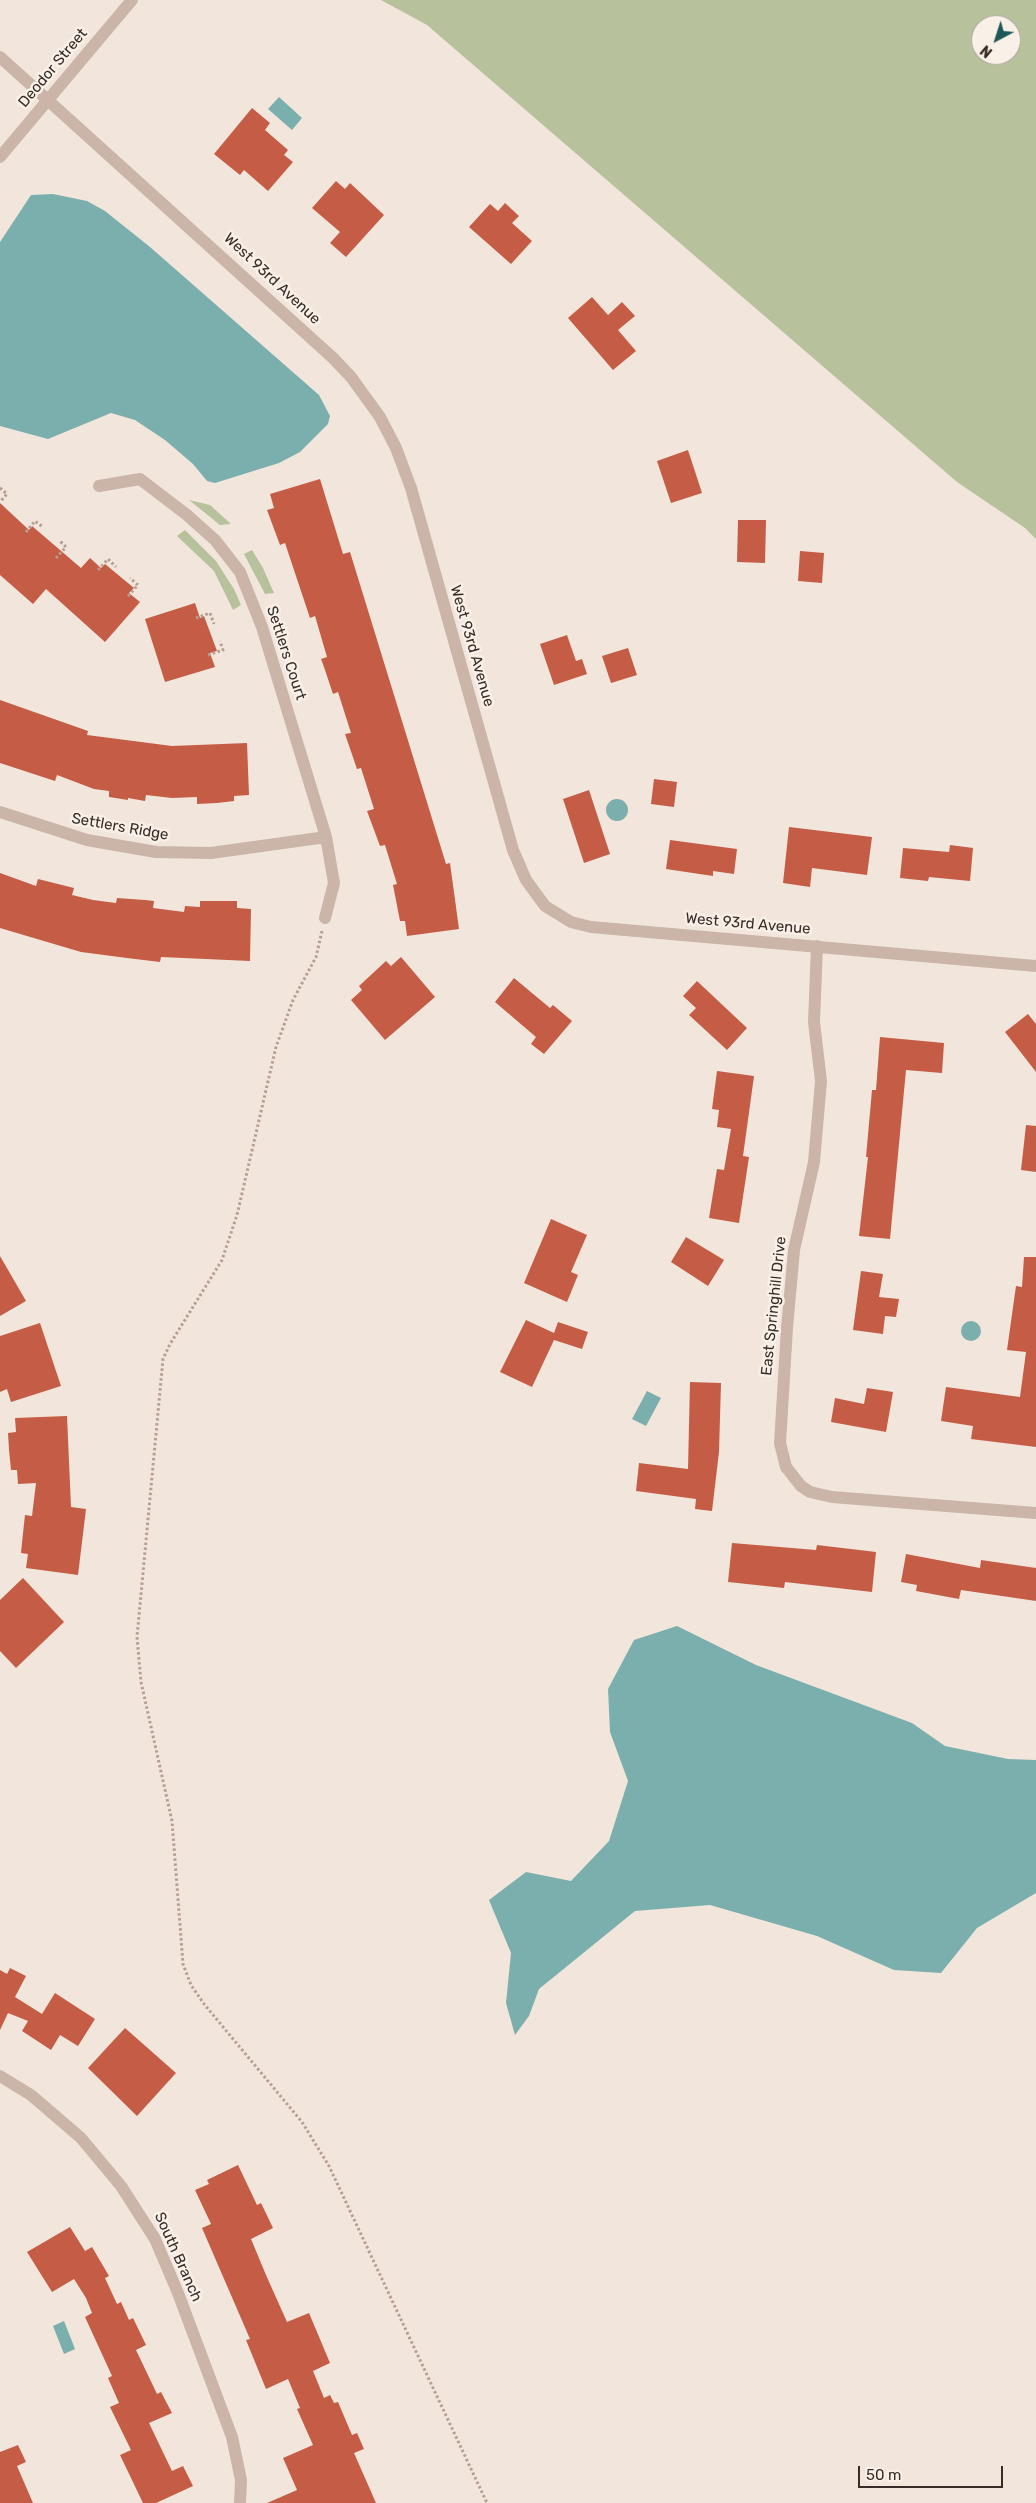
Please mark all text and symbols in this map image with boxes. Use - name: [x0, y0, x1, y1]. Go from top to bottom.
- north arrow: [971, 15, 1021, 65]
- street label: Deodor Street: [15, 25, 91, 111]
- text: N: [977, 41, 996, 61]
- street label: West 93rd Avenue: [220, 230, 324, 328]
- street label: West 93rd Avenue: [446, 583, 498, 709]
- street label: Settlers Court: [262, 604, 310, 702]
- street label: Settlers Ridge: [70, 810, 170, 844]
- street label: West 93rd Avenue: [685, 910, 811, 938]
- street label: East Springhill Drive: [758, 1235, 790, 1377]
- street label: South Branch: [150, 2209, 206, 2305]
- scale bar: [861, 2456, 1006, 2488]
- text: 50 m: [866, 2466, 901, 2484]

